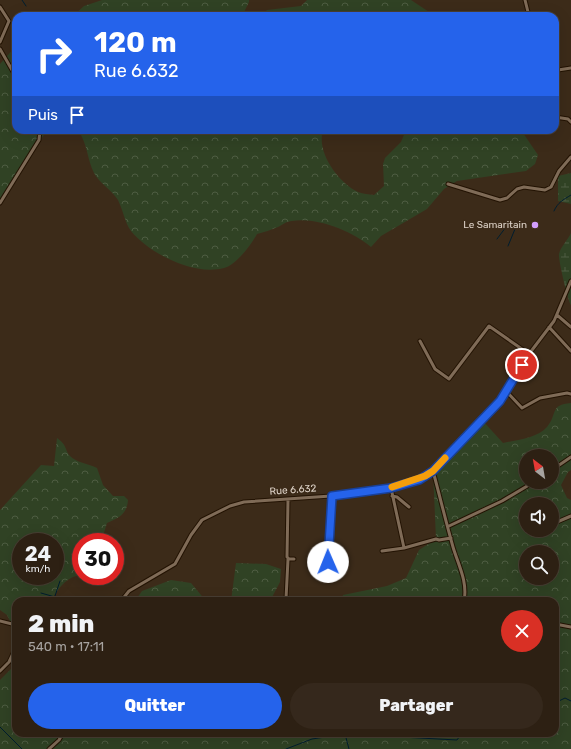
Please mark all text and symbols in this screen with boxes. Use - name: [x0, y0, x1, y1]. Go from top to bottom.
- text: 120 m: [94, 26, 177, 59]
- icon: right: [28, 28, 80, 80]
- text: Rue 6.632: [94, 60, 179, 82]
- icon: arrive: [66, 104, 88, 126]
- text: Puis: [28, 106, 58, 124]
- place label: Le Samaritain: [463, 219, 527, 231]
- marker: Le Samaritain: [530, 220, 540, 230]
- pin: [505, 348, 539, 382]
- icon: arrive: [511, 354, 533, 376]
- north arrow: [519, 449, 559, 489]
- map controls: [519, 449, 559, 585]
- street label: Rue 6.632: [269, 482, 317, 498]
- button: sound: [519, 497, 559, 537]
- speed limit sign: 30: [72, 533, 124, 585]
- position arrow: [307, 541, 349, 583]
- text: 24: [25, 542, 51, 566]
- button: search: [519, 545, 559, 585]
- text: km/h: [26, 563, 50, 575]
- text: 2 min: [28, 610, 94, 638]
- button: close: [501, 610, 543, 652]
- text: 540 m · 17:11: [28, 639, 104, 654]
- button: Quitter: [28, 683, 282, 729]
- button: Partager: [290, 683, 543, 729]

